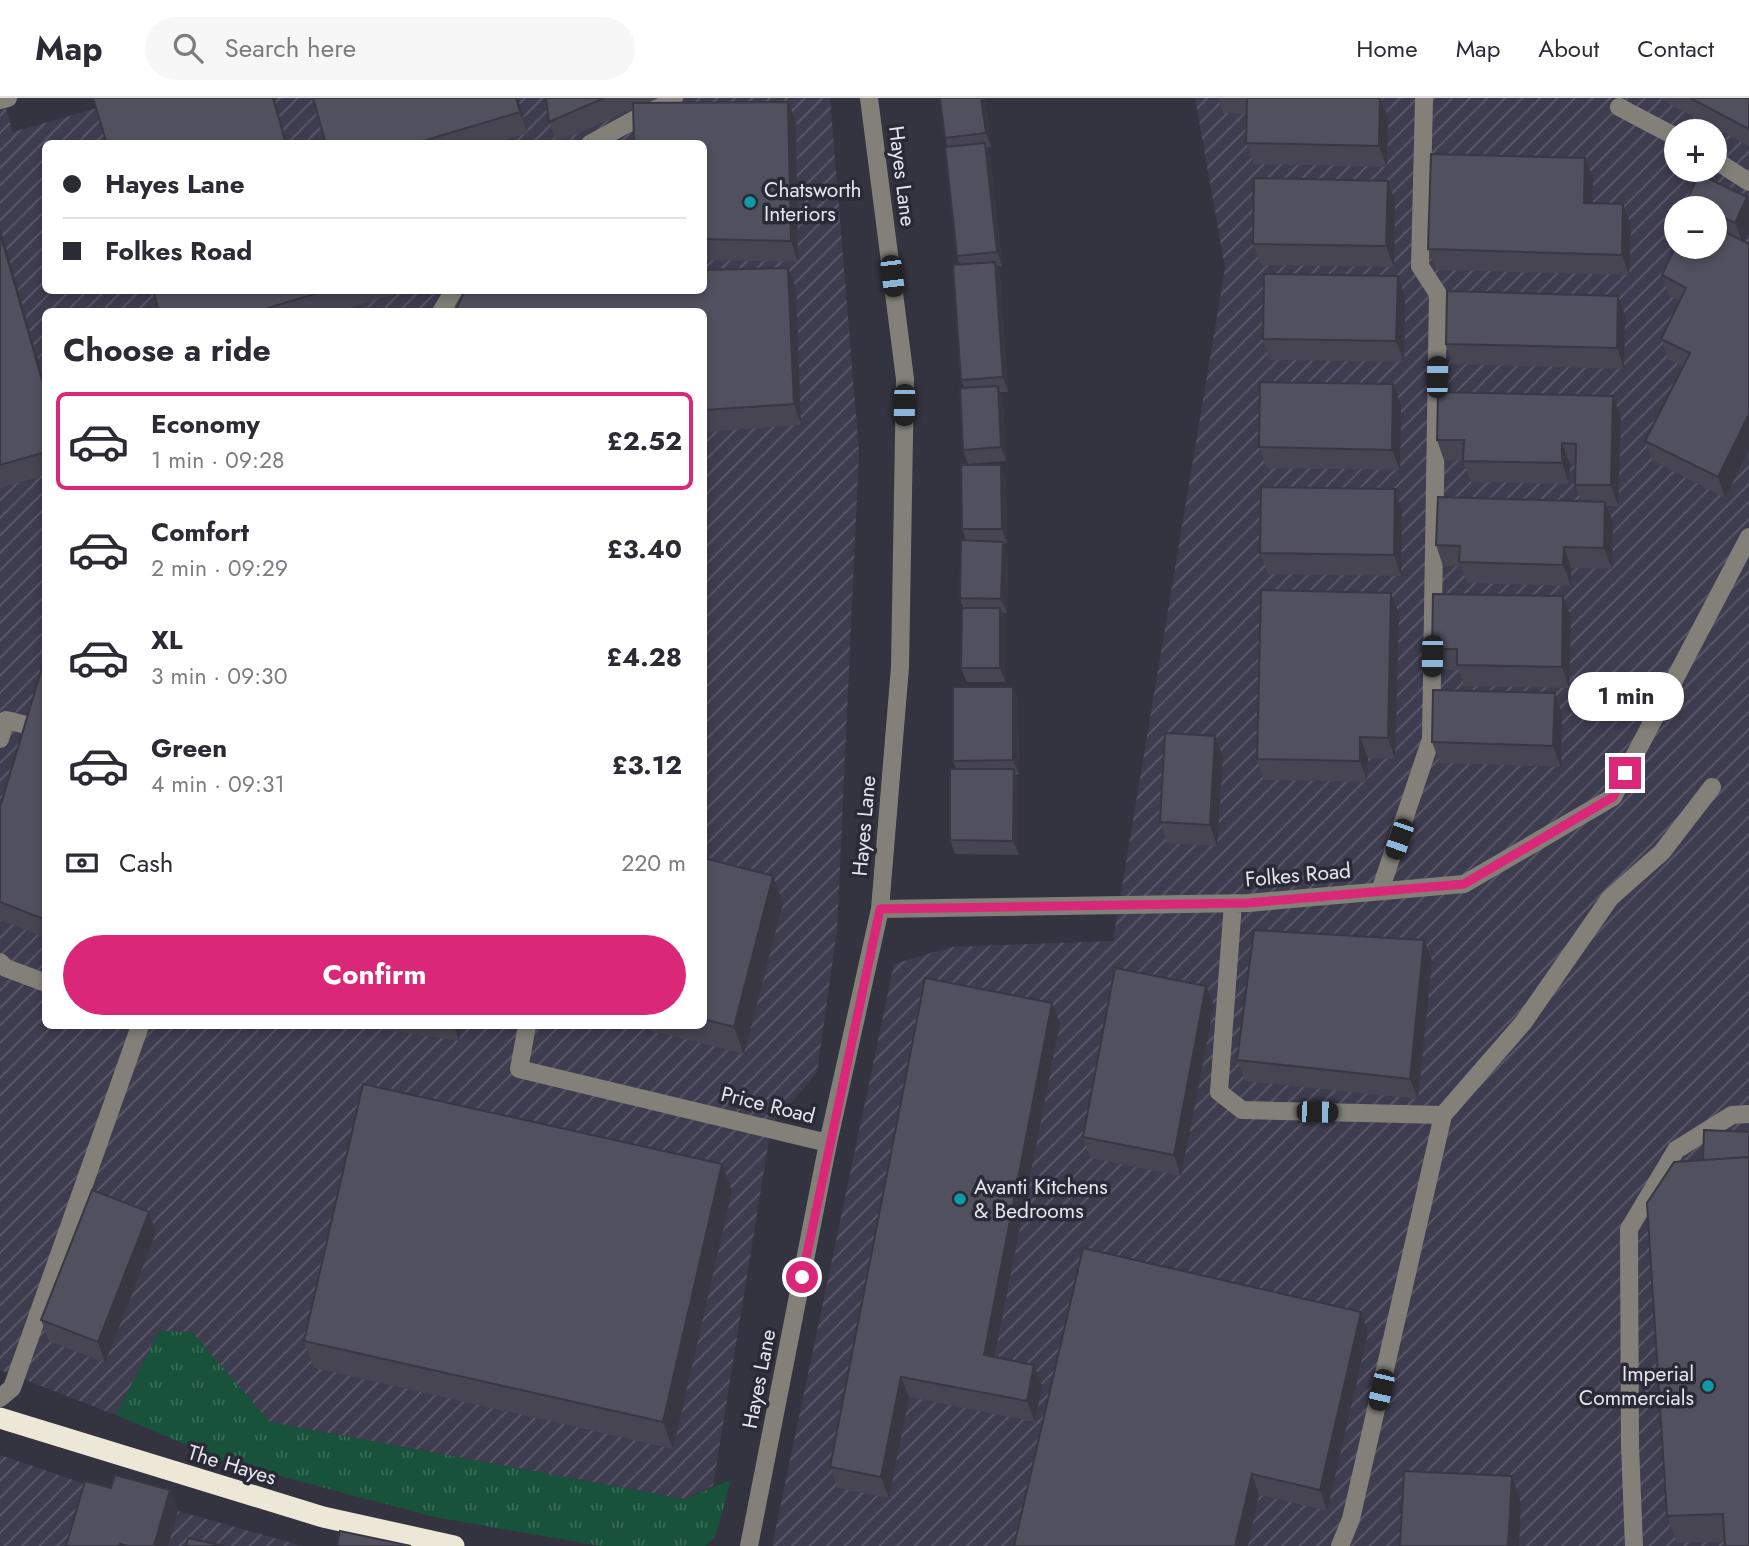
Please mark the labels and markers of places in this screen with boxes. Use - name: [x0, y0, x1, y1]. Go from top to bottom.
- place label: Chatsworth Interiors: [764, 175, 862, 229]
- marker: Chatsworth Interiors: [742, 194, 758, 210]
- place label: Avanti Kitchens & Bedrooms: [974, 1172, 1108, 1226]
- marker: Avanti Kitchens & Bedrooms: [952, 1191, 968, 1207]
- place label: Imperial Commercials: [1579, 1359, 1694, 1413]
- marker: Imperial Commercials: [1700, 1378, 1716, 1394]

